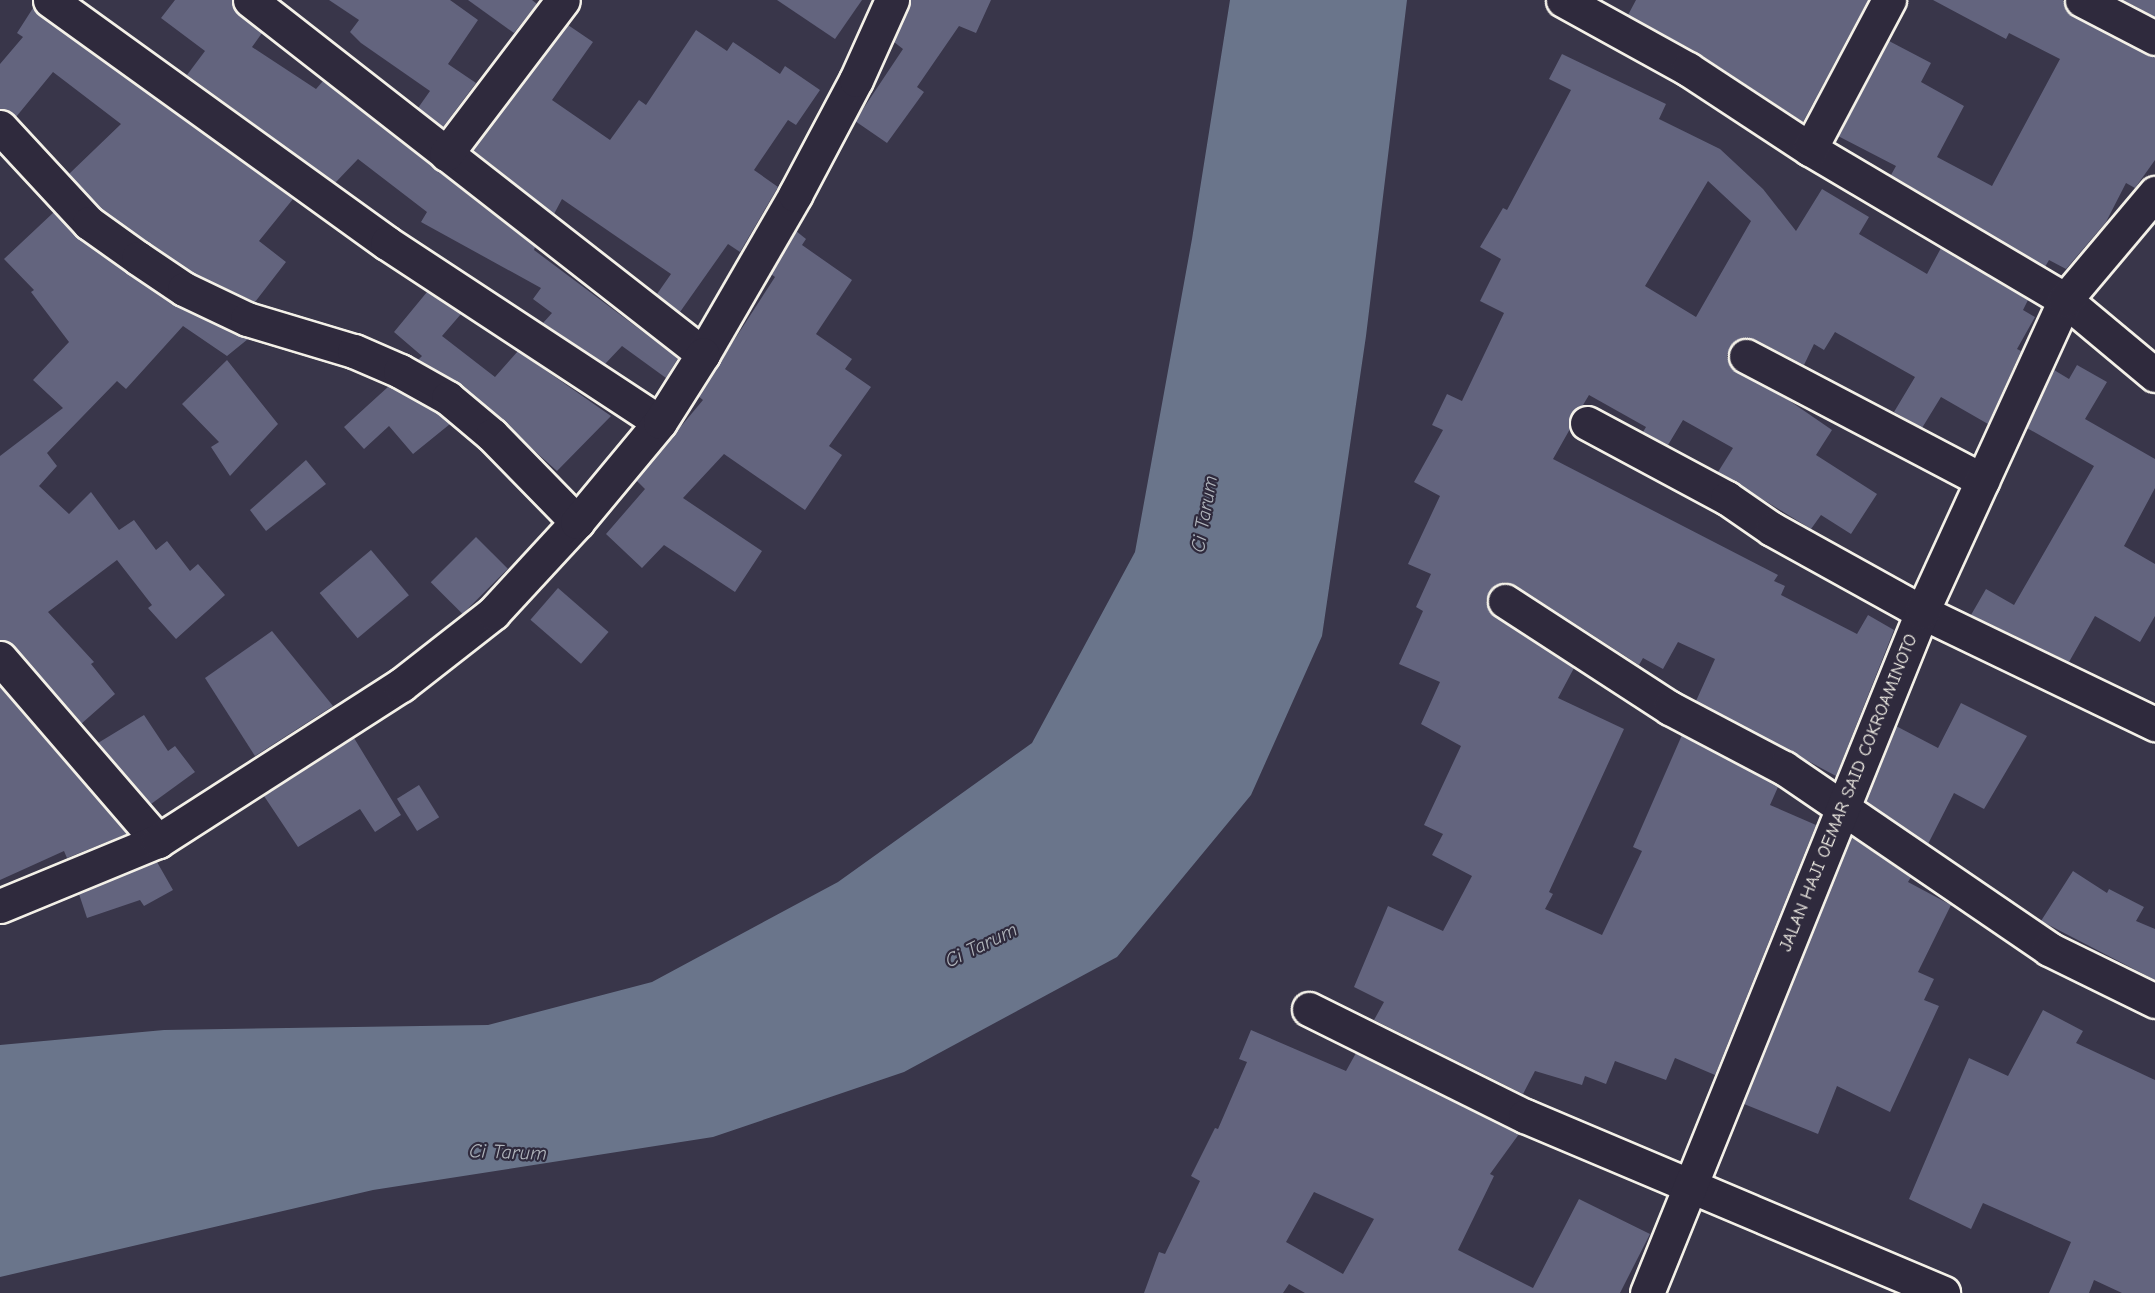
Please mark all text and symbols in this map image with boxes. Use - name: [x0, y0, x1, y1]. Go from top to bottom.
- water label: Ci Tarum: [1185, 474, 1223, 554]
- street label: JALAN HAJI OEMAR SAID COKROAMINOTO: [1775, 631, 1923, 955]
- water label: Ci Tarum: [941, 917, 1021, 973]
- water label: Ci Tarum: [469, 1139, 547, 1165]

